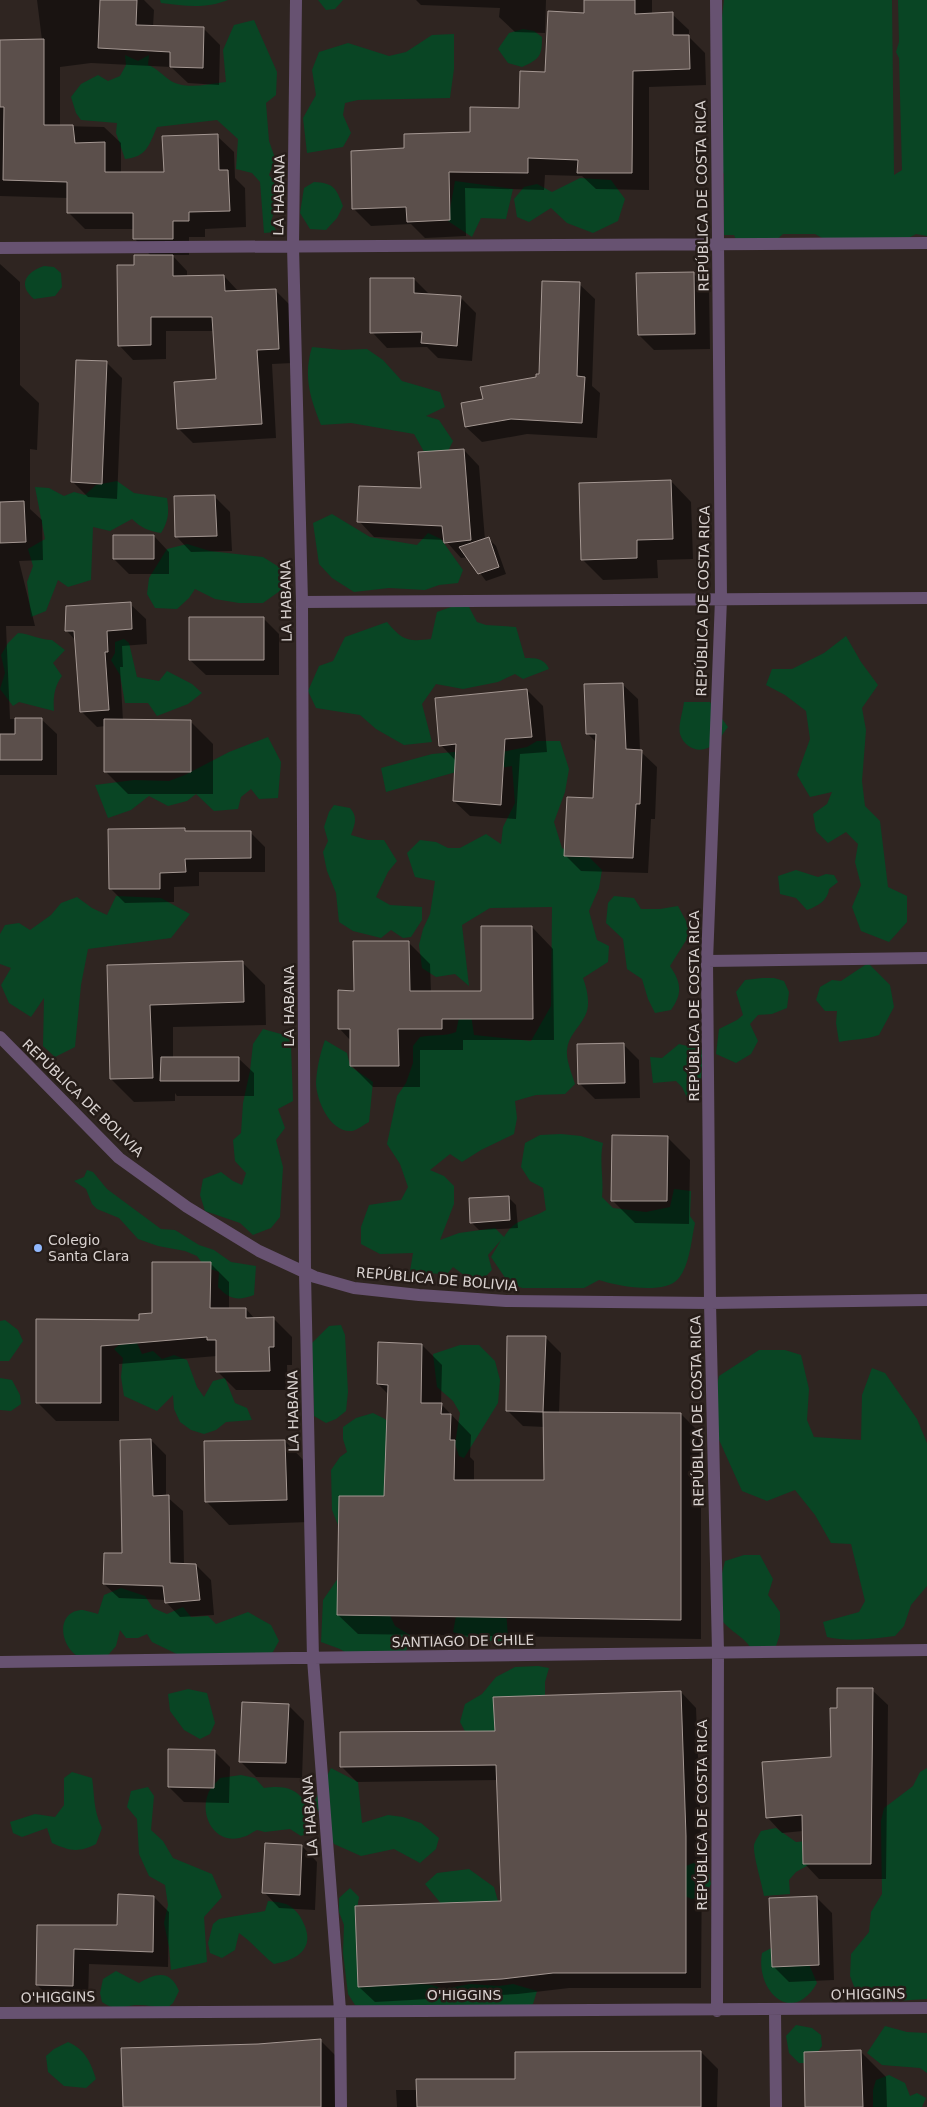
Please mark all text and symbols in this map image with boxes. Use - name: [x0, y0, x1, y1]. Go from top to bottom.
- street label: REPÚBLICA DE COSTA RICA: [691, 100, 712, 292]
- street label: LA HABANA: [270, 154, 288, 236]
- street label: REPÚBLICA DE COSTA RICA: [692, 505, 713, 697]
- street label: LA HABANA: [277, 560, 295, 642]
- street label: REPÚBLICA DE COSTA RICA: [685, 910, 702, 1102]
- street label: LA HABANA: [281, 965, 297, 1047]
- street label: REPÚBLICA DE BOLIVIA: [19, 1035, 148, 1160]
- place label: Colegio Santa Clara: [48, 1232, 129, 1264]
- marker: Colegio Santa Clara: [32, 1242, 44, 1254]
- street label: REPÚBLICA DE BOLIVIA: [355, 1263, 519, 1294]
- street label: REPÚBLICA DE COSTA RICA: [686, 1315, 707, 1507]
- street label: LA HABANA: [284, 1370, 302, 1452]
- street label: SANTIAGO DE CHILE: [392, 1632, 534, 1650]
- street label: REPÚBLICA DE COSTA RICA: [693, 1719, 710, 1911]
- street label: LA HABANA: [299, 1774, 321, 1857]
- street label: O'HIGGINS: [831, 1985, 906, 2003]
- street label: O'HIGGINS: [427, 1987, 501, 2003]
- street label: O'HIGGINS: [21, 1988, 96, 2006]

